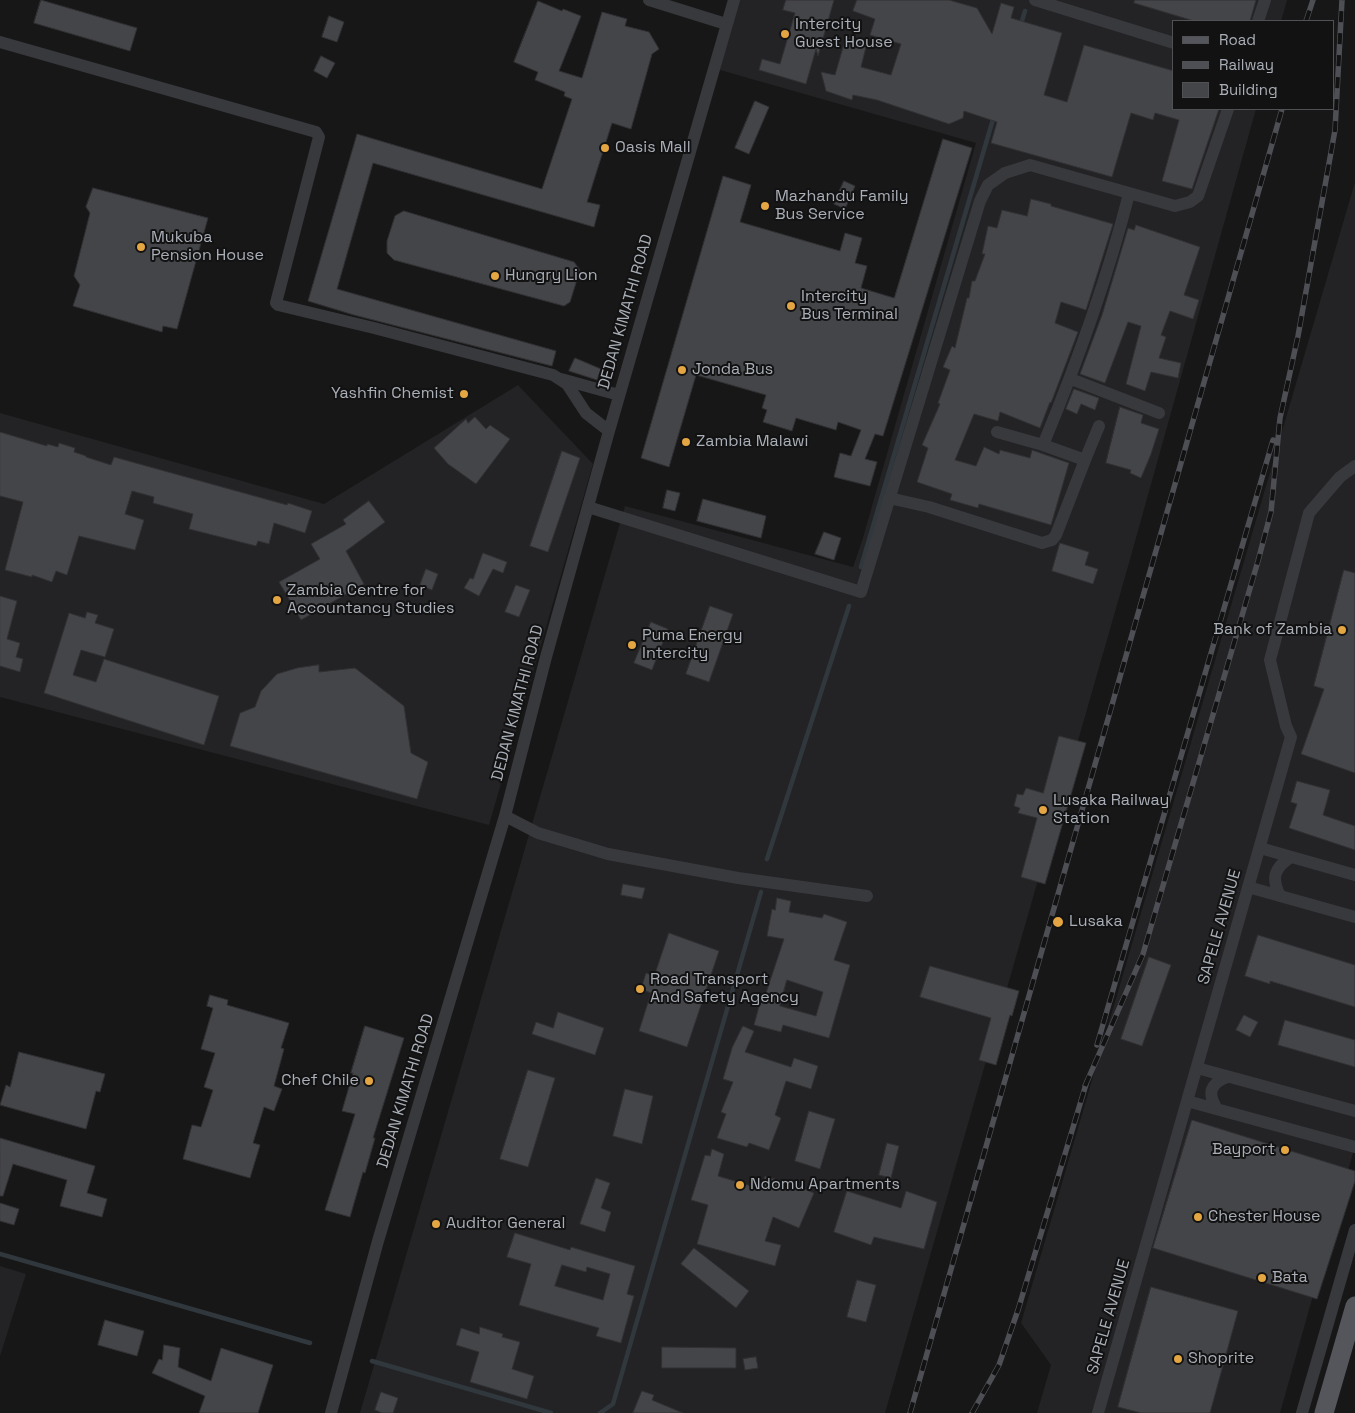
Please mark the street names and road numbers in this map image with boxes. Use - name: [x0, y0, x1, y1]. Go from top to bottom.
- street label: DEDAN KIMATHI ROAD: [595, 232, 657, 392]
- street label: DEDAN KIMATHI ROAD: [488, 623, 548, 783]
- street label: SAPELE AVENUE: [1194, 867, 1246, 987]
- street label: DEDAN KIMATHI ROAD: [373, 1011, 439, 1171]
- street label: SAPELE AVENUE: [1083, 1257, 1135, 1377]

